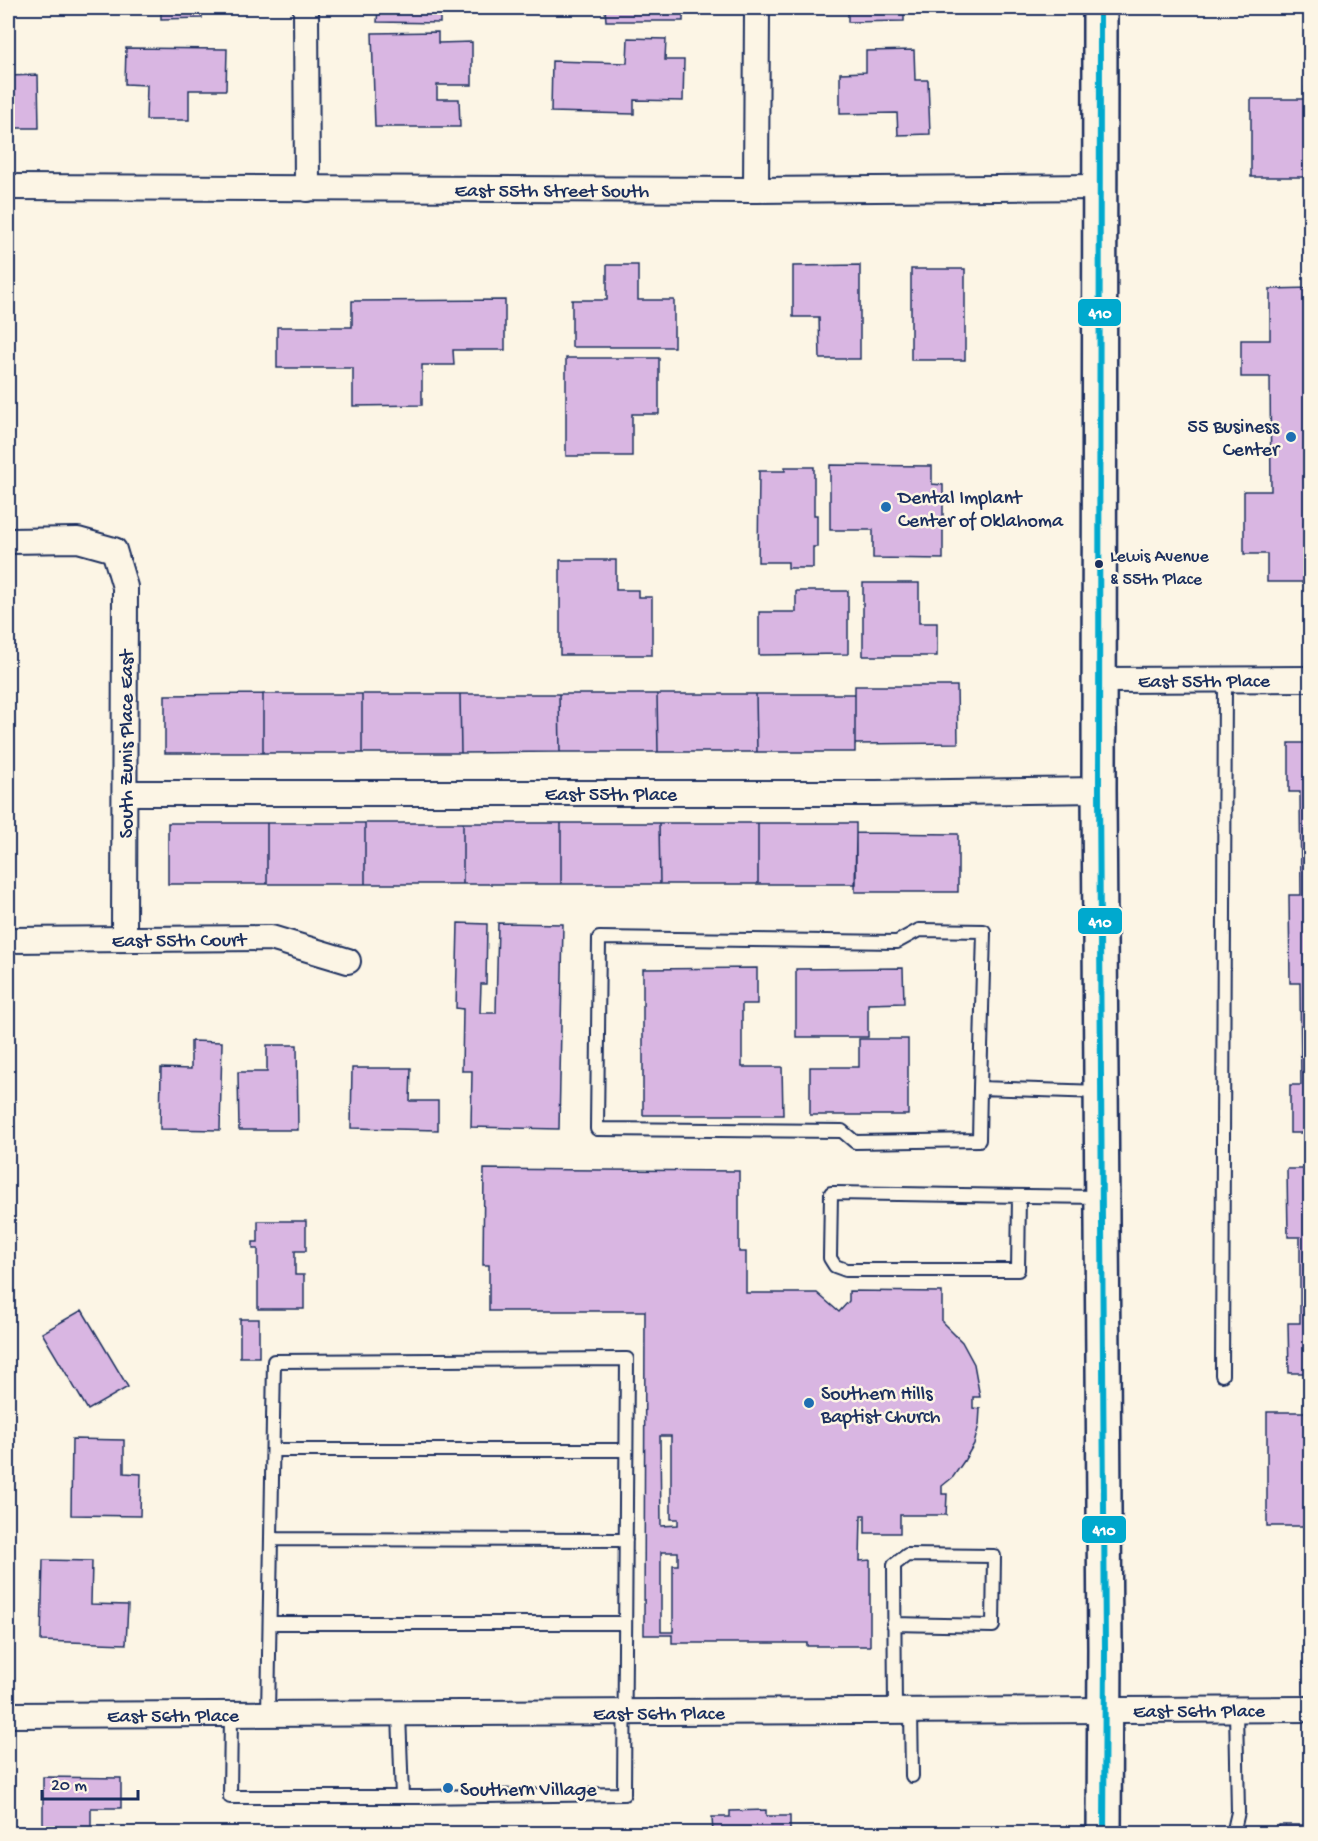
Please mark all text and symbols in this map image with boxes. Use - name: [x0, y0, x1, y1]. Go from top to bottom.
- street label: East 55th Street South: [455, 181, 650, 205]
- line badge: 410: [1077, 298, 1122, 327]
- text: 410: [1087, 306, 1112, 325]
- place label: 55 Business Center: [1187, 417, 1281, 463]
- marker: 55 Business Center: [1284, 430, 1298, 444]
- place label: Dental Implant Center of Oklahoma: [896, 488, 1064, 534]
- marker: Dental Implant Center of Oklahoma: [879, 500, 893, 514]
- place label: Lewis Avenue & 55th Place: [1110, 547, 1209, 591]
- marker: Lewis Avenue & 55th Place: [1093, 558, 1105, 570]
- street label: South Zunis Place East: [117, 648, 140, 838]
- street label: East 55th Place: [1138, 671, 1271, 695]
- street label: East 55th Place: [545, 785, 678, 808]
- line badge: 410: [1077, 907, 1123, 935]
- text: 410: [1087, 915, 1112, 934]
- street label: East 55th Court: [112, 930, 248, 954]
- place label: Southern Hills Baptist Church: [820, 1384, 941, 1430]
- marker: Southern Hills Baptist Church: [802, 1396, 816, 1410]
- line badge: 410: [1081, 1515, 1127, 1544]
- text: 410: [1091, 1523, 1116, 1542]
- street label: East 56th Place: [1133, 1701, 1266, 1725]
- street label: East 56th Place: [593, 1704, 726, 1727]
- street label: East 56th Place: [107, 1706, 240, 1730]
- scale bar: [42, 1763, 138, 1801]
- text: 20 m: [51, 1776, 87, 1797]
- place label: Southern Village: [460, 1780, 597, 1803]
- marker: Southern Village: [441, 1781, 455, 1795]

